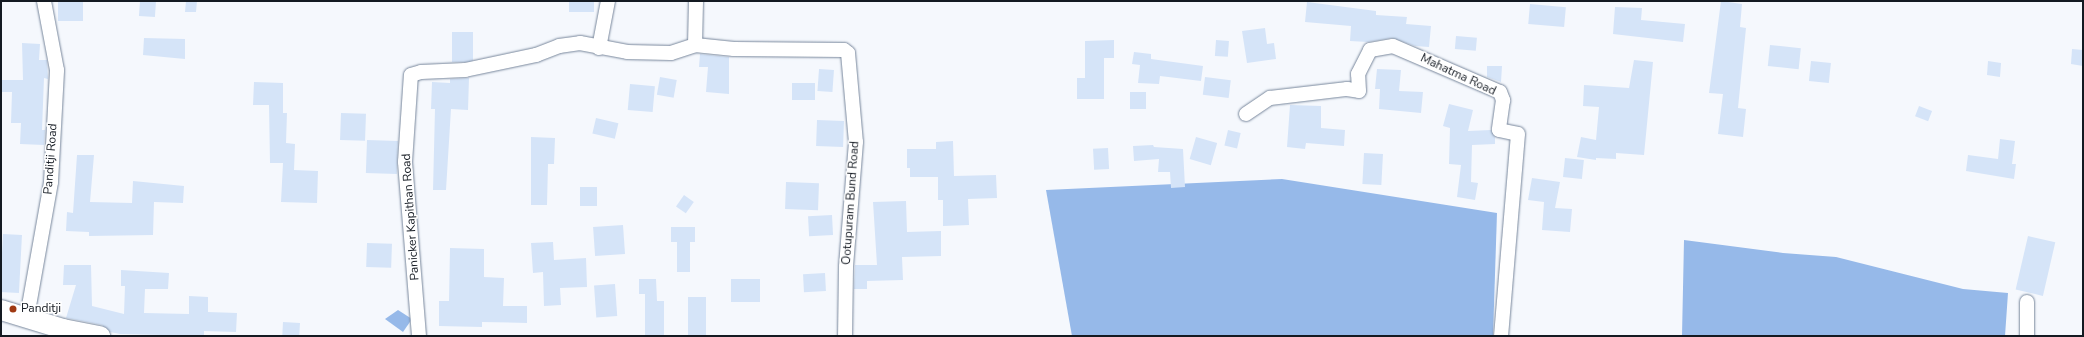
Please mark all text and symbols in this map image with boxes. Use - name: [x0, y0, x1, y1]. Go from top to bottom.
- street label: Mahatma Road: [1418, 51, 1498, 99]
- street label: Panditji Road: [41, 123, 61, 195]
- street label: Ootupuram Bund Road: [839, 141, 863, 265]
- street label: Panicker Kapithan Road: [399, 153, 423, 281]
- place label: Panditji: [21, 302, 61, 316]
- marker: Panditji: [8, 304, 18, 314]

